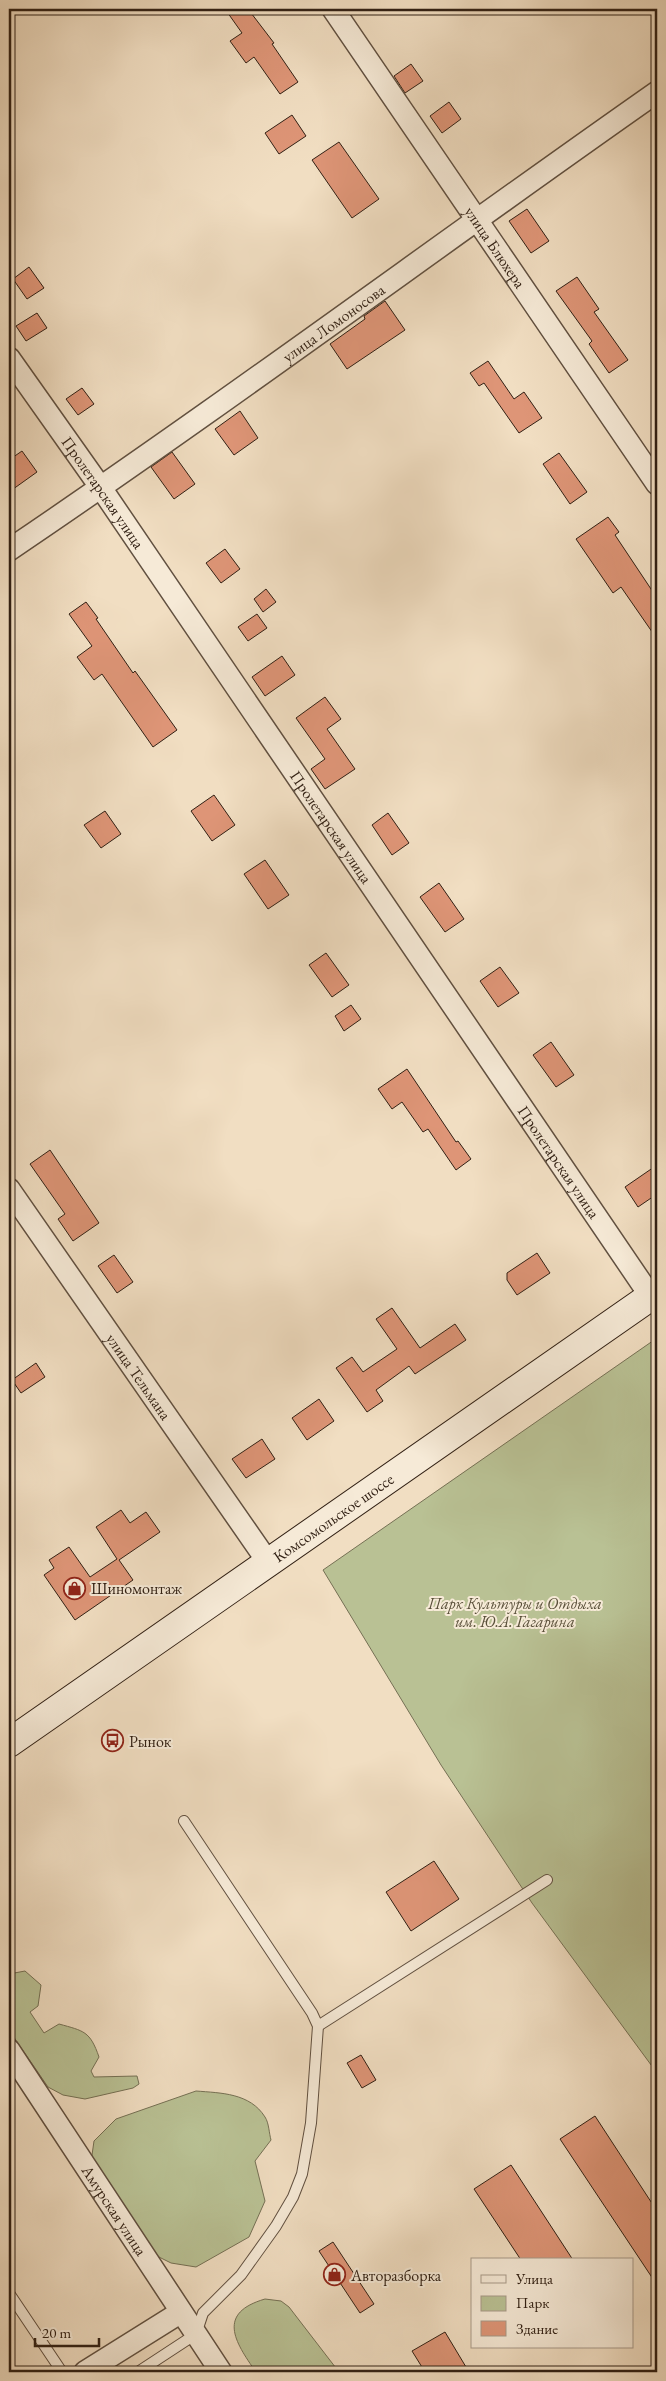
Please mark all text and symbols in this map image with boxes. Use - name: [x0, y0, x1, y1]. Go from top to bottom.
- street label: улица Блюхера: [460, 202, 531, 292]
- street label: улица Ломоносова: [278, 279, 389, 367]
- street label: Пролетарская улица: [57, 432, 150, 553]
- street label: Пролетарская улица: [286, 766, 378, 888]
- street label: Пролетарская улица: [513, 1101, 605, 1223]
- street label: улица Тельмана: [102, 1329, 177, 1424]
- street label: Комсомольское шоссе: [269, 1468, 398, 1567]
- shop icon: Шиномонтаж: [63, 1576, 87, 1600]
- place label: Шиномонтаж: [91, 1578, 182, 1599]
- park label: Парк Культуры и Отдыха им. Ю.А. Гагарина: [427, 1593, 602, 1632]
- bus stop icon: Рынок: [101, 1729, 125, 1753]
- place label: Рынок: [129, 1731, 172, 1752]
- street label: Амурская улица: [77, 2160, 152, 2260]
- legend: [471, 2258, 634, 2348]
- shop icon: Авторазборка: [323, 2263, 347, 2287]
- place label: Авторазборка: [350, 2265, 442, 2286]
- text: Улица: [515, 2269, 553, 2288]
- text: Парк: [516, 2293, 549, 2312]
- scale bar: [35, 2316, 99, 2348]
- text: Здание: [516, 2319, 558, 2338]
- text: 20 m: [42, 2323, 71, 2342]

